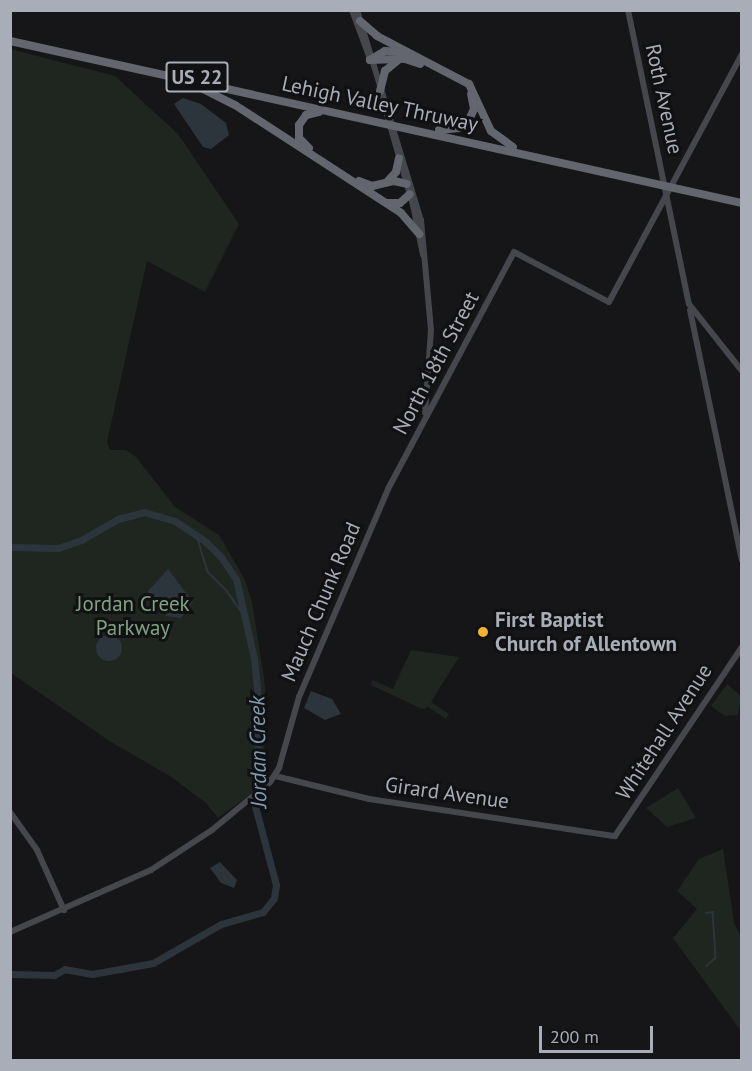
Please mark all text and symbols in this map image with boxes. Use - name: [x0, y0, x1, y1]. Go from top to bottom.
- street label: Roth Avenue: [640, 41, 688, 157]
- road number: US 22: [166, 60, 228, 94]
- street label: Lehigh Valley Thruway: [279, 71, 481, 137]
- street label: North 18th Street: [388, 287, 484, 439]
- street label: Mauch Chunk Road: [276, 518, 366, 686]
- park label: Jordan Creek Parkway: [76, 591, 190, 641]
- place label: First Baptist Church of Allentown: [495, 607, 678, 657]
- marker: First Baptist Church of Allentown: [476, 625, 490, 639]
- street label: Whitehall Avenue: [611, 659, 717, 805]
- water label: Jordan Creek: [244, 696, 272, 808]
- street label: Girard Avenue: [383, 772, 511, 814]
- scale bar: [542, 1014, 656, 1052]
- text: 200 m: [550, 1025, 599, 1048]

